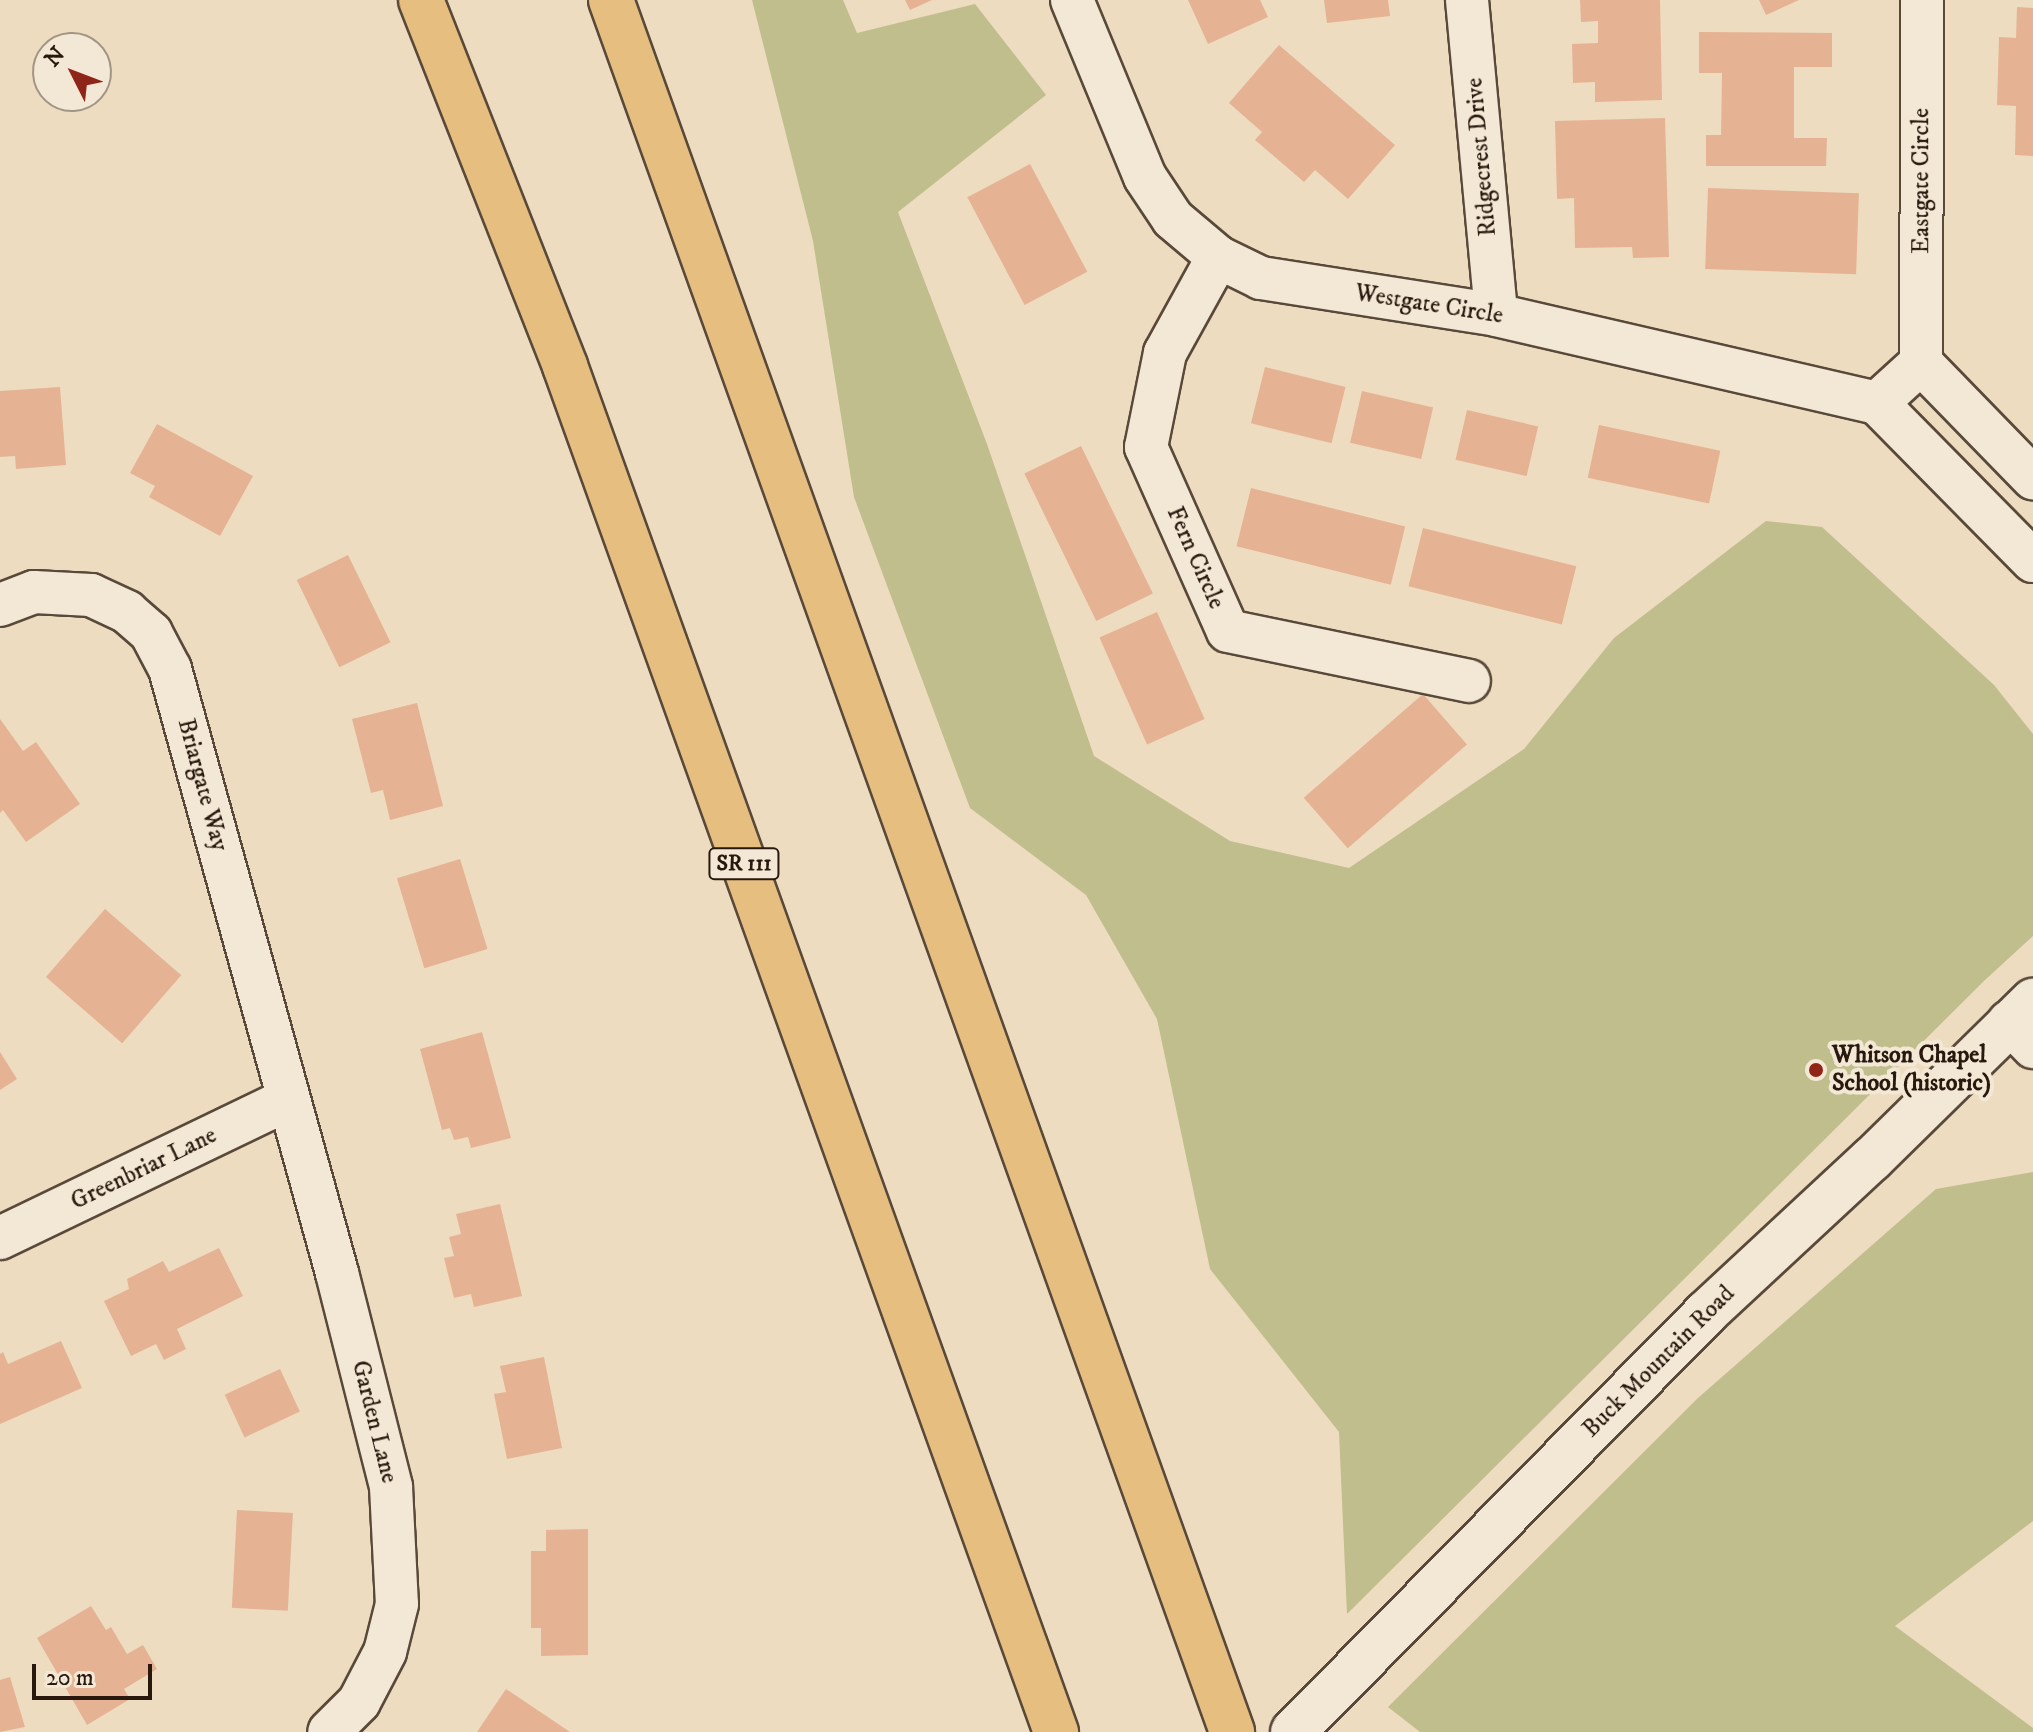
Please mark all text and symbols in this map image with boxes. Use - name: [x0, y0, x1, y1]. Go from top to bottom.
- north arrow: [32, 32, 112, 112]
- text: N: [39, 41, 71, 73]
- street label: Ridgecrest Drive: [1461, 76, 1503, 238]
- street label: Eastgate Circle: [1908, 108, 1936, 254]
- street label: Westgate Circle: [1353, 279, 1505, 331]
- street label: Fern Circle: [1160, 502, 1230, 614]
- street label: Briargate Way: [170, 716, 234, 854]
- road number: SR 111: [708, 846, 780, 882]
- place label: Whitson Chapel School (historic): [1832, 1042, 1991, 1098]
- marker: Whitson Chapel School (historic): [1807, 1061, 1825, 1079]
- street label: Greenbriar Lane: [66, 1121, 222, 1217]
- street label: Buck Mountain Road: [1577, 1280, 1741, 1444]
- street label: Garden Lane: [345, 1358, 403, 1486]
- scale bar: [36, 1648, 156, 1698]
- text: 20 m: [46, 1663, 94, 1693]

